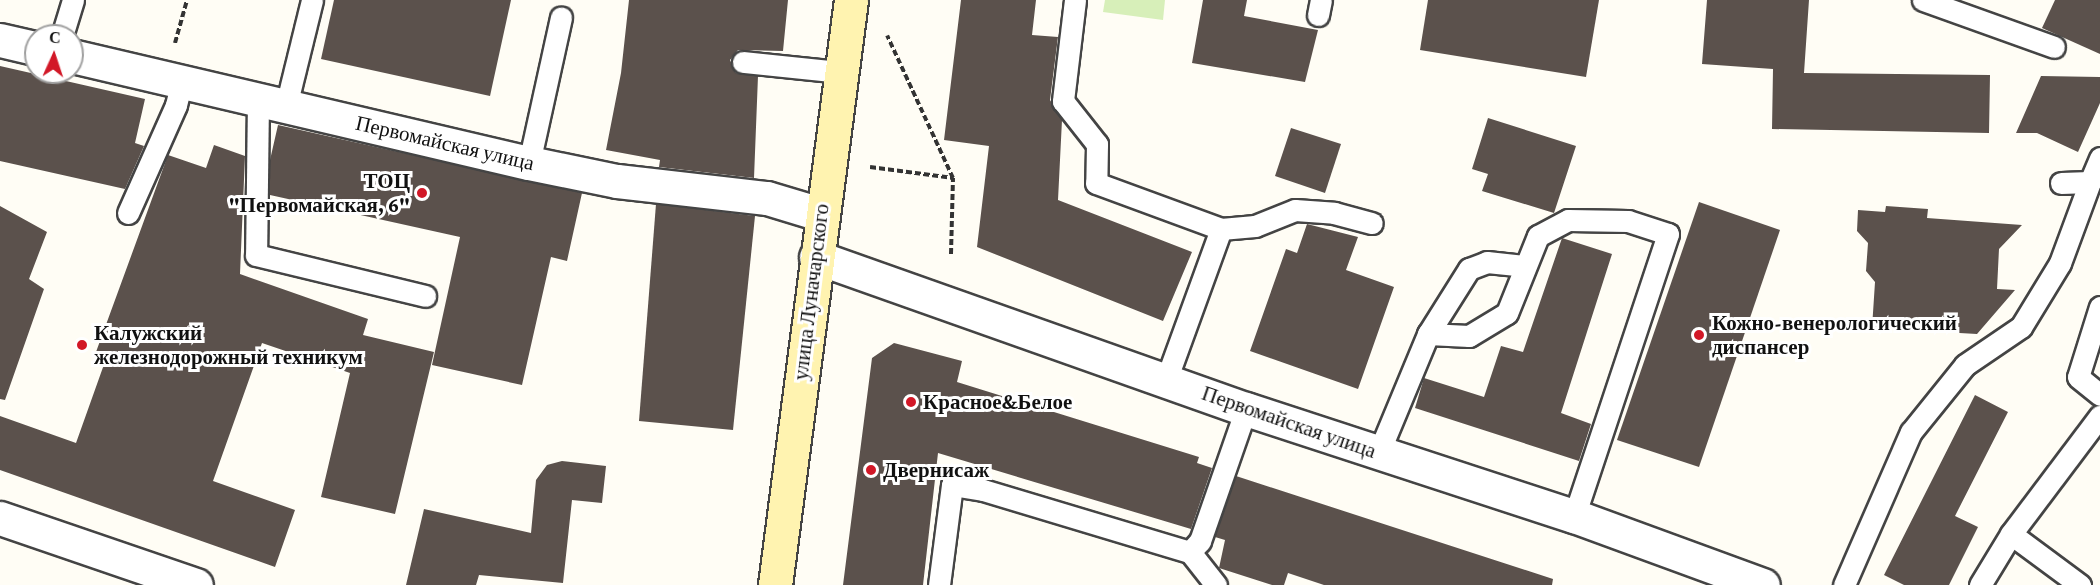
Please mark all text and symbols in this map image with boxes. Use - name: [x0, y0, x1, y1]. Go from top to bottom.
- north arrow: [24, 24, 84, 84]
- text: С: [49, 29, 61, 46]
- street label: Первомайская улица: [353, 110, 537, 176]
- place label: ТОЦ "Первомайская, 6": [229, 168, 410, 218]
- marker: ТОЦ "Первомайская, 6": [415, 186, 429, 200]
- street label: улица Луначарского: [788, 202, 834, 382]
- place label: Кожно-венерологический диспансер: [1712, 310, 1957, 360]
- place label: Калужский железнодорожный техникум: [94, 320, 363, 370]
- marker: Кожно-венерологический диспансер: [1690, 326, 1708, 344]
- marker: Калужский железнодорожный техникум: [75, 338, 89, 352]
- street label: Первомайская улица: [1199, 380, 1379, 464]
- place label: Красное&Белое: [923, 389, 1072, 415]
- marker: Красное&Белое: [904, 395, 918, 409]
- place label: Двернисаж: [883, 457, 989, 483]
- marker: Двернисаж: [864, 463, 878, 477]

